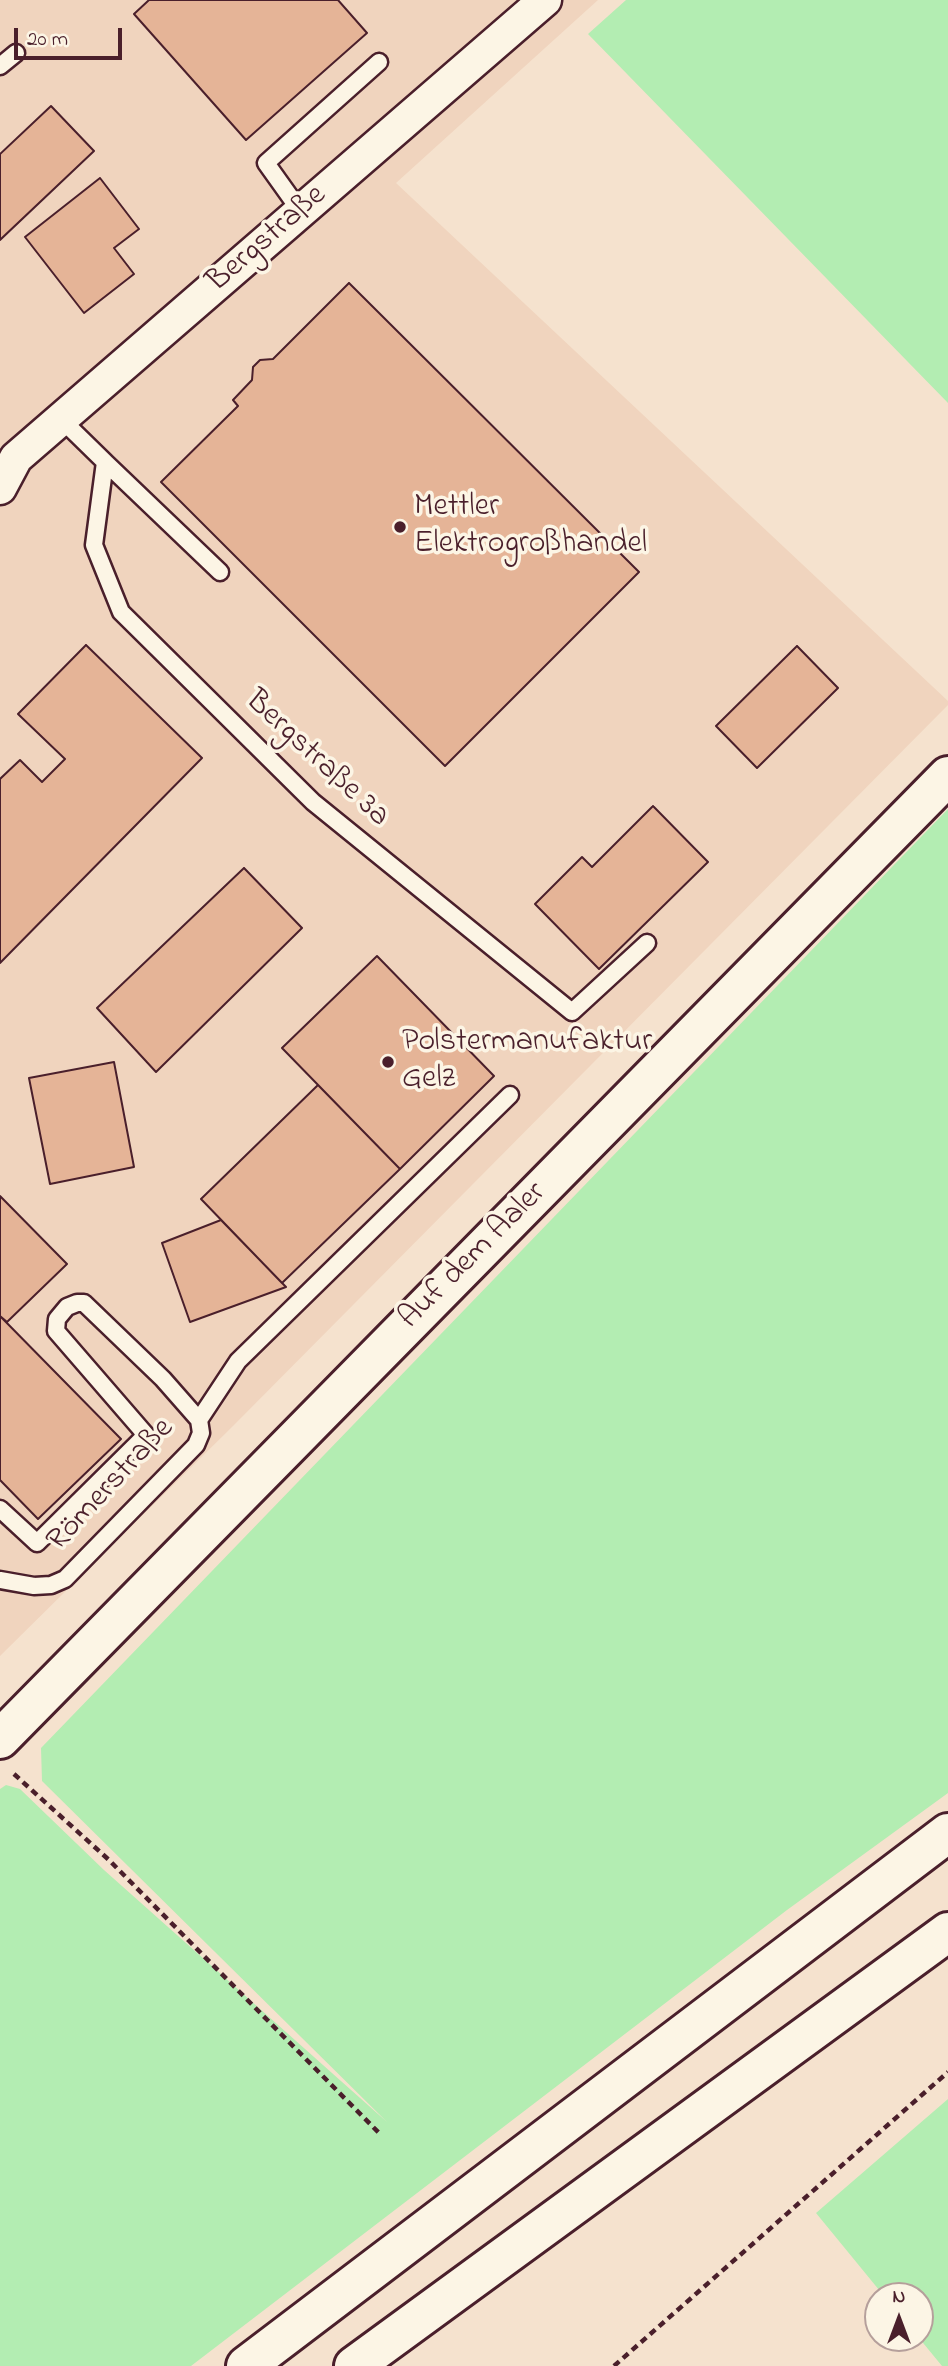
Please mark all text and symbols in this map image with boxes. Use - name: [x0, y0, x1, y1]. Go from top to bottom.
- scale bar: [18, 14, 126, 58]
- text: 20 m: [27, 25, 68, 55]
- street label: Bergstraße: [200, 178, 336, 302]
- place label: Mettler Elektrogroßhandel: [414, 490, 647, 565]
- marker: Mettler Elektrogroßhandel: [392, 519, 408, 535]
- street label: Bergstraße 3a: [236, 683, 396, 837]
- place label: Polstermanufaktur Gelz: [402, 1025, 652, 1100]
- marker: Polstermanufaktur Gelz: [380, 1054, 396, 1070]
- street label: Auf dem Aaler: [392, 1175, 556, 1339]
- street label: Römerstraße: [40, 1411, 184, 1561]
- north arrow: [864, 2282, 934, 2352]
- text: N: [893, 2284, 905, 2311]

